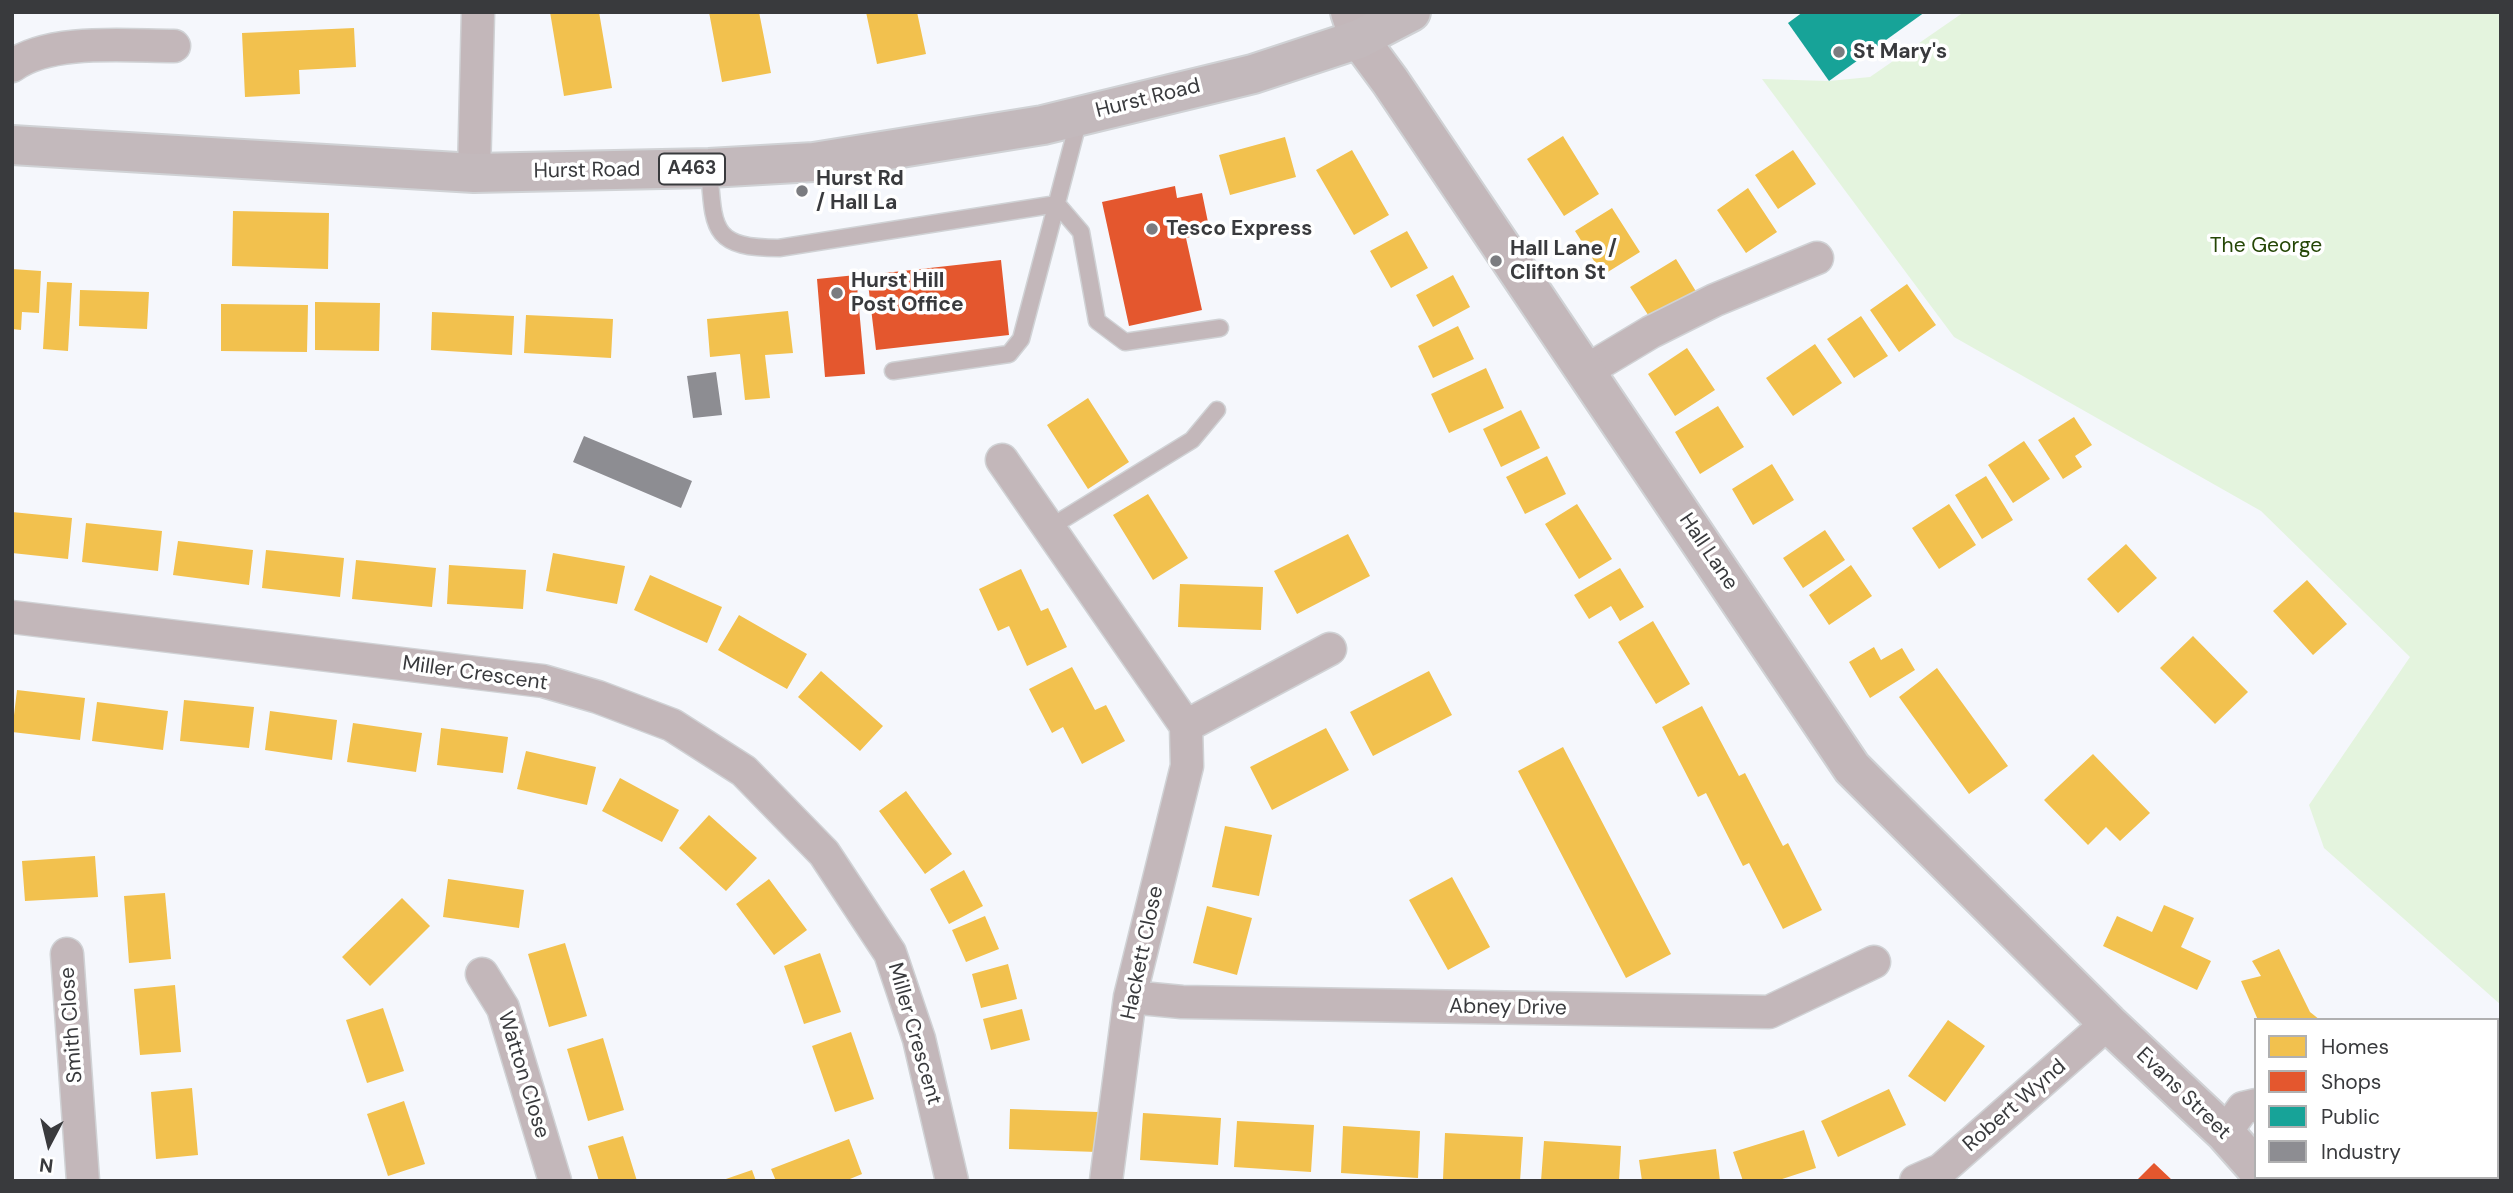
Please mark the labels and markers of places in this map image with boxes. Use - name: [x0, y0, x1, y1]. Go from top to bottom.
- place label: St Mary's: [1853, 39, 1947, 65]
- marker: St Mary's: [1831, 44, 1847, 60]
- place label: Hurst Rd / Hall La: [816, 166, 904, 216]
- marker: Hurst Rd / Hall La: [794, 183, 810, 199]
- place label: Tesco Express: [1166, 216, 1312, 242]
- marker: Tesco Express: [1144, 221, 1160, 237]
- place label: Hall Lane / Clifton St: [1510, 236, 1617, 286]
- marker: Hall Lane / Clifton St: [1488, 253, 1504, 269]
- place label: Hurst Hill Post Office: [851, 268, 964, 318]
- marker: Hurst Hill Post Office: [829, 285, 845, 301]

